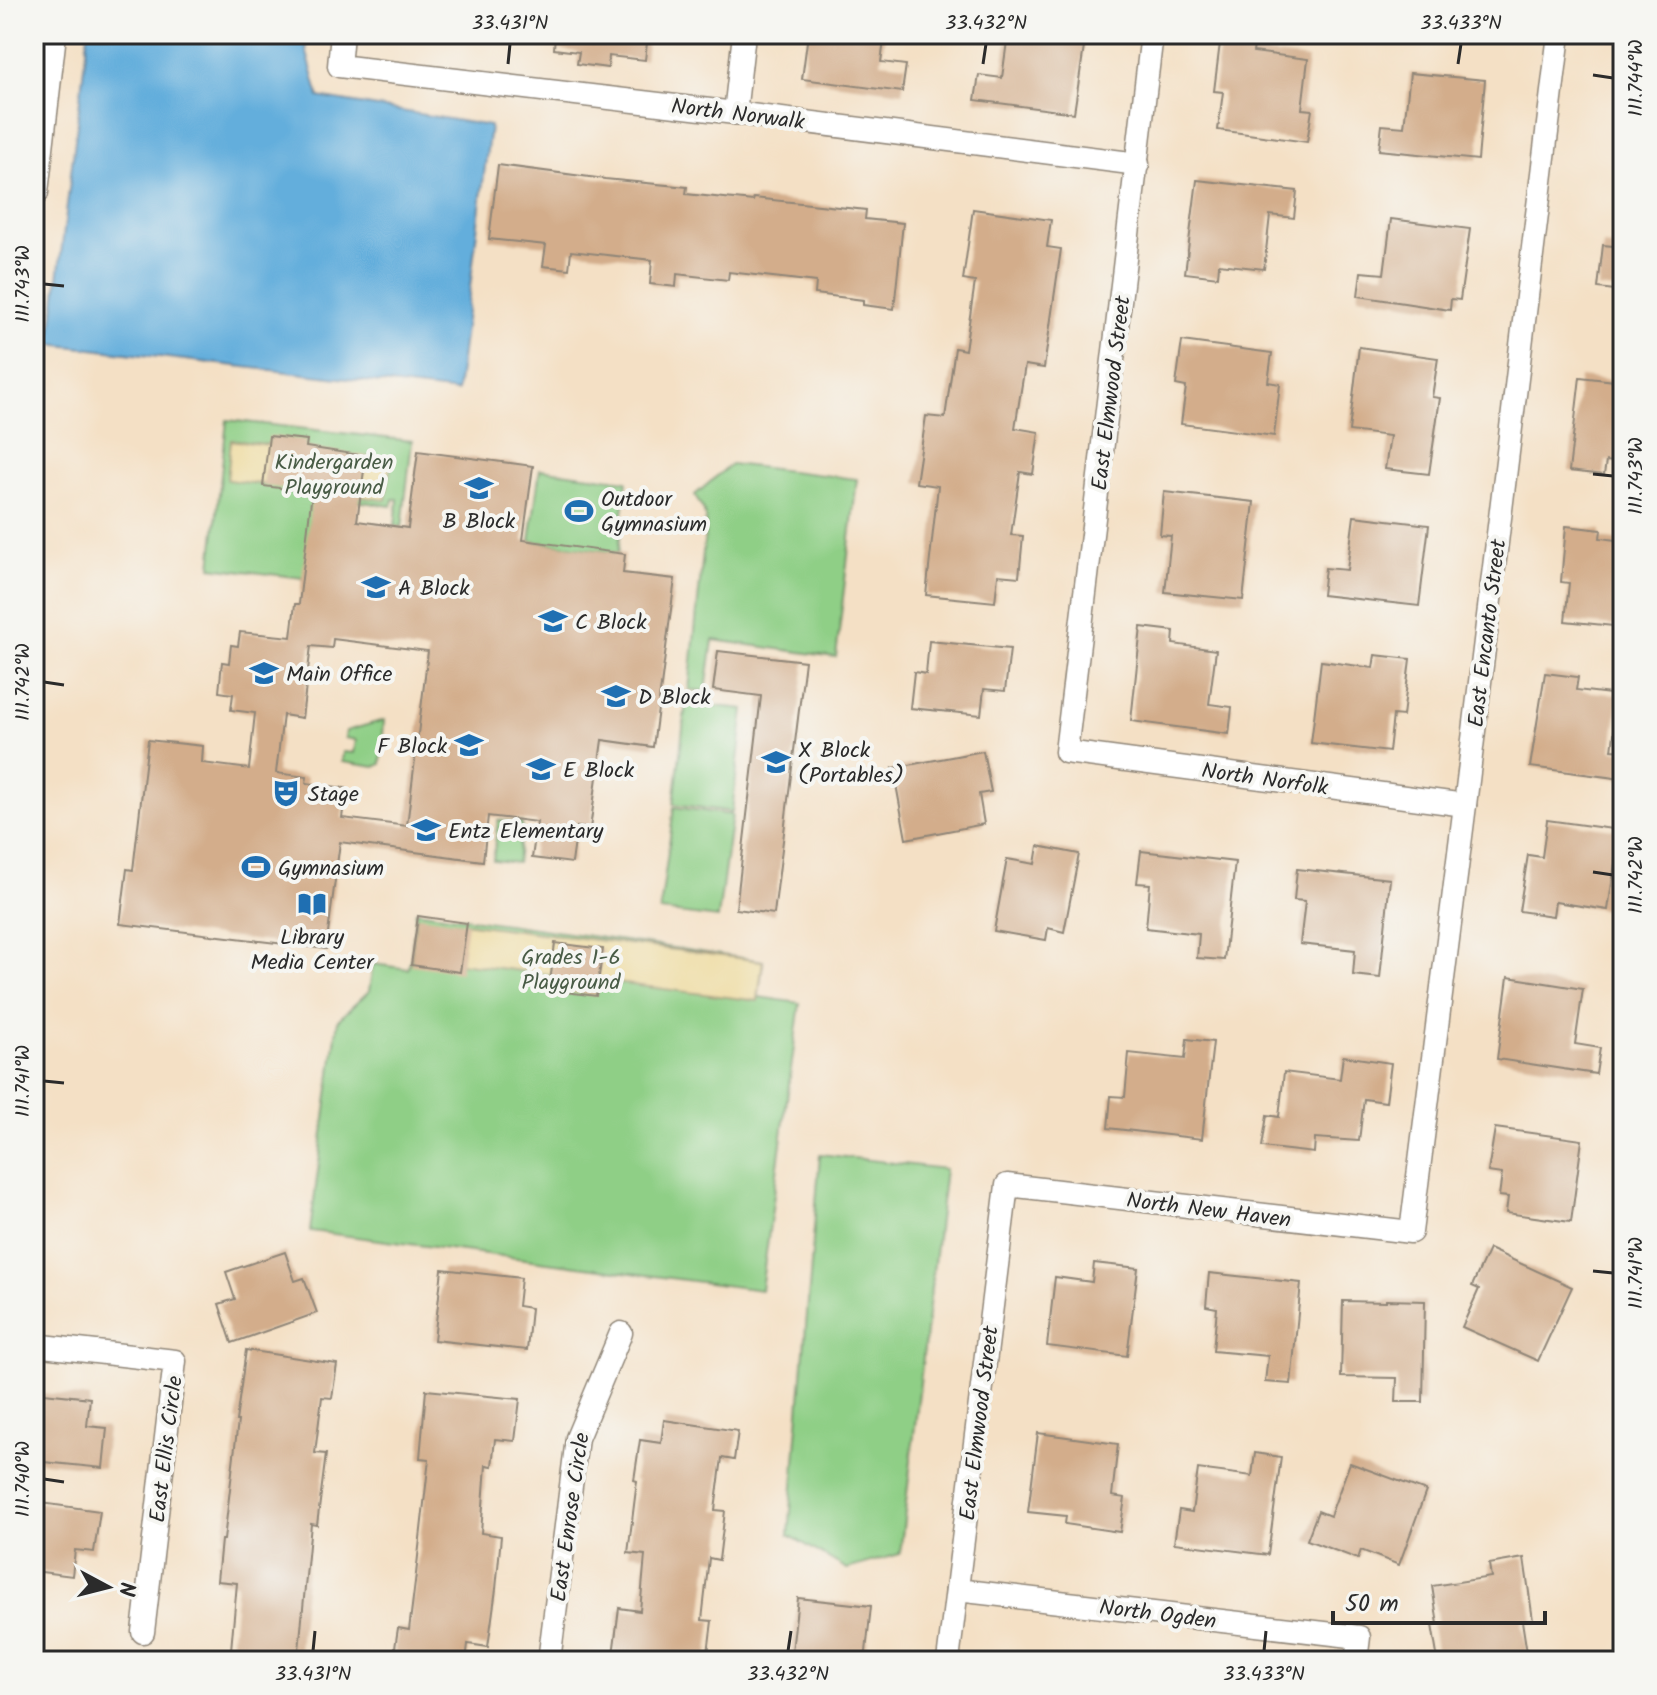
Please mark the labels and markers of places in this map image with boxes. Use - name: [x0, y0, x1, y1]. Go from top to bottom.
- school or university icon: B Block: [464, 473, 494, 503]
- place label: Outdoor Gymnasium: [601, 483, 707, 543]
- sports icon: Outdoor Gymnasium: [564, 496, 594, 526]
- place label: B Block: [443, 505, 516, 540]
- school or university icon: A Block: [361, 572, 391, 602]
- place label: A Block: [398, 572, 470, 607]
- school or university icon: C Block: [538, 606, 568, 636]
- place label: C Block: [575, 606, 647, 641]
- school or university icon: Main Office: [249, 658, 279, 688]
- place label: Main Office: [286, 658, 393, 693]
- school or university icon: D Block: [601, 681, 631, 711]
- place label: D Block: [638, 681, 711, 716]
- place label: F Block: [377, 730, 448, 765]
- school or university icon: F Block: [454, 730, 484, 760]
- place label: X Block (Portables): [798, 734, 904, 794]
- school or university icon: X Block (Portables): [761, 747, 791, 777]
- school or university icon: E Block: [526, 754, 556, 784]
- place label: E Block: [563, 754, 635, 789]
- theatre icon: Stage: [271, 778, 301, 808]
- place label: Stage: [308, 778, 359, 813]
- school or university icon: Entz Elementary: [411, 815, 441, 845]
- place label: Entz Elementary: [448, 815, 604, 850]
- sports icon: Gymnasium: [241, 852, 271, 882]
- place label: Gymnasium: [278, 852, 384, 887]
- library icon: Library Media Center: [297, 889, 327, 919]
- place label: Library Media Center: [250, 921, 375, 981]

